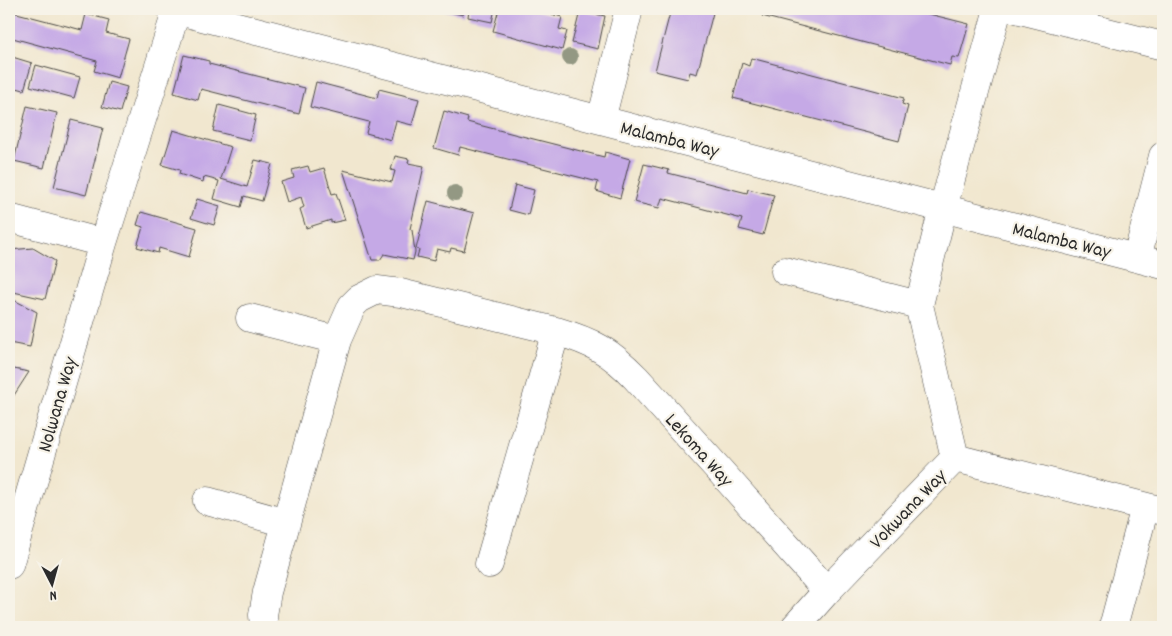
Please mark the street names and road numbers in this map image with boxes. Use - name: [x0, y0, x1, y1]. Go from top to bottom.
- street label: Malamba Way: [617, 115, 722, 167]
- street label: Malamba Way: [1009, 216, 1114, 268]
- street label: Nolwana Way: [32, 353, 86, 456]
- street label: Lekoma Way: [657, 408, 739, 495]
- street label: Vokwana Way: [864, 463, 955, 556]

